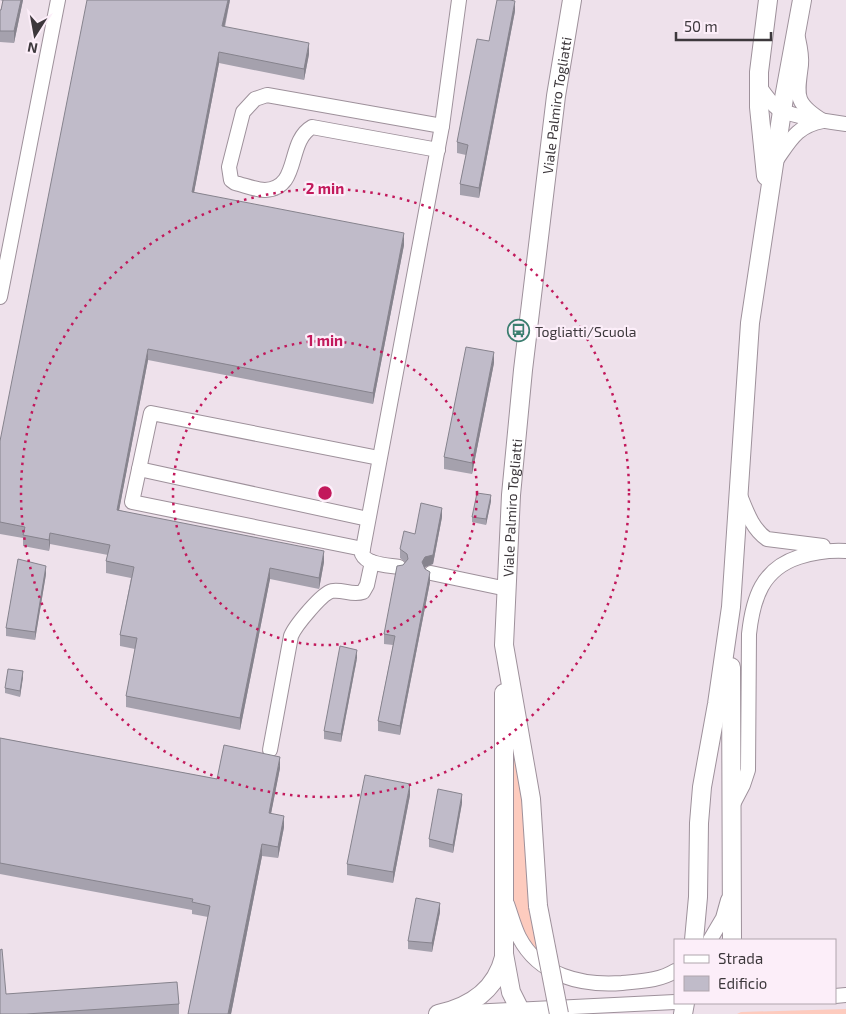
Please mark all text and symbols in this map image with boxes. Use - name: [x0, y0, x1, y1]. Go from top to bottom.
- north arrow: [10, 10, 60, 60]
- scale bar: [676, 10, 771, 42]
- text: 50 m: [684, 17, 718, 35]
- street label: Viale Palmiro Togliatti: [538, 36, 574, 175]
- text: N: [26, 39, 39, 58]
- text: 2 min: [306, 179, 344, 197]
- bus stop icon: Togliatti/Scuola: [507, 319, 531, 343]
- place label: Togliatti/Scuola: [535, 323, 637, 340]
- text: 1 min: [307, 331, 343, 349]
- street label: Viale Palmiro Togliatti: [499, 438, 525, 577]
- centre of rings: [316, 484, 334, 502]
- legend: [674, 939, 836, 1004]
- text: Strada: [718, 949, 763, 967]
- text: Edificio: [718, 974, 767, 992]

